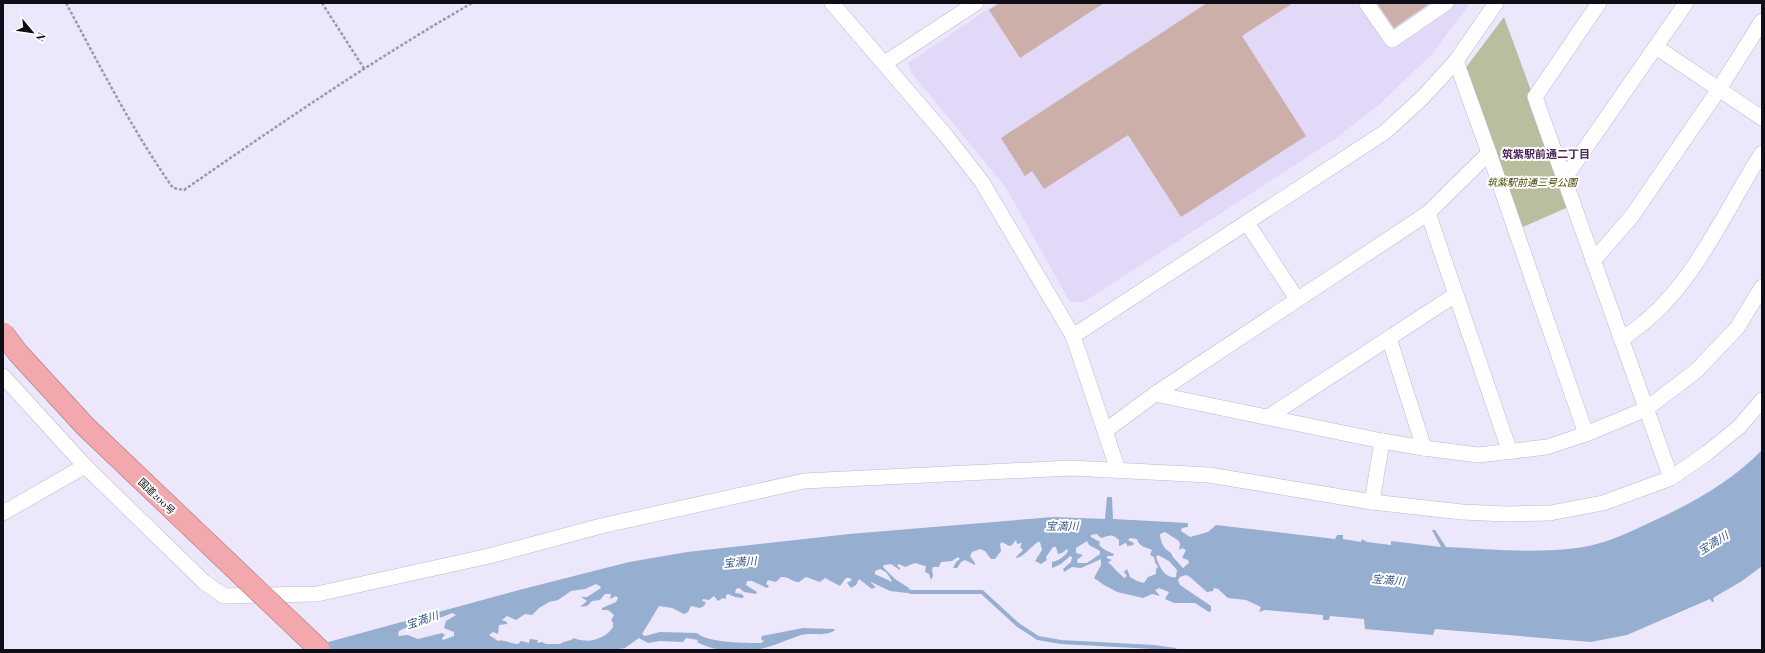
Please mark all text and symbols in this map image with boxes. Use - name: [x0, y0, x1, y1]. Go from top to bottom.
- north arrow: [12, 12, 52, 52]
- text: N: [33, 30, 50, 44]
- district label: 筑紫駅前通二丁目: [1502, 146, 1590, 161]
- park label: 筑紫駅前通三号公園: [1487, 175, 1579, 189]
- street label: 国道200号: [135, 475, 179, 517]
- water label: 宝満川: [1046, 518, 1079, 533]
- water label: 宝満川: [1695, 527, 1732, 557]
- water label: 宝満川: [723, 553, 758, 570]
- water label: 宝満川: [1371, 571, 1406, 588]
- water label: 宝満川: [404, 607, 441, 632]

